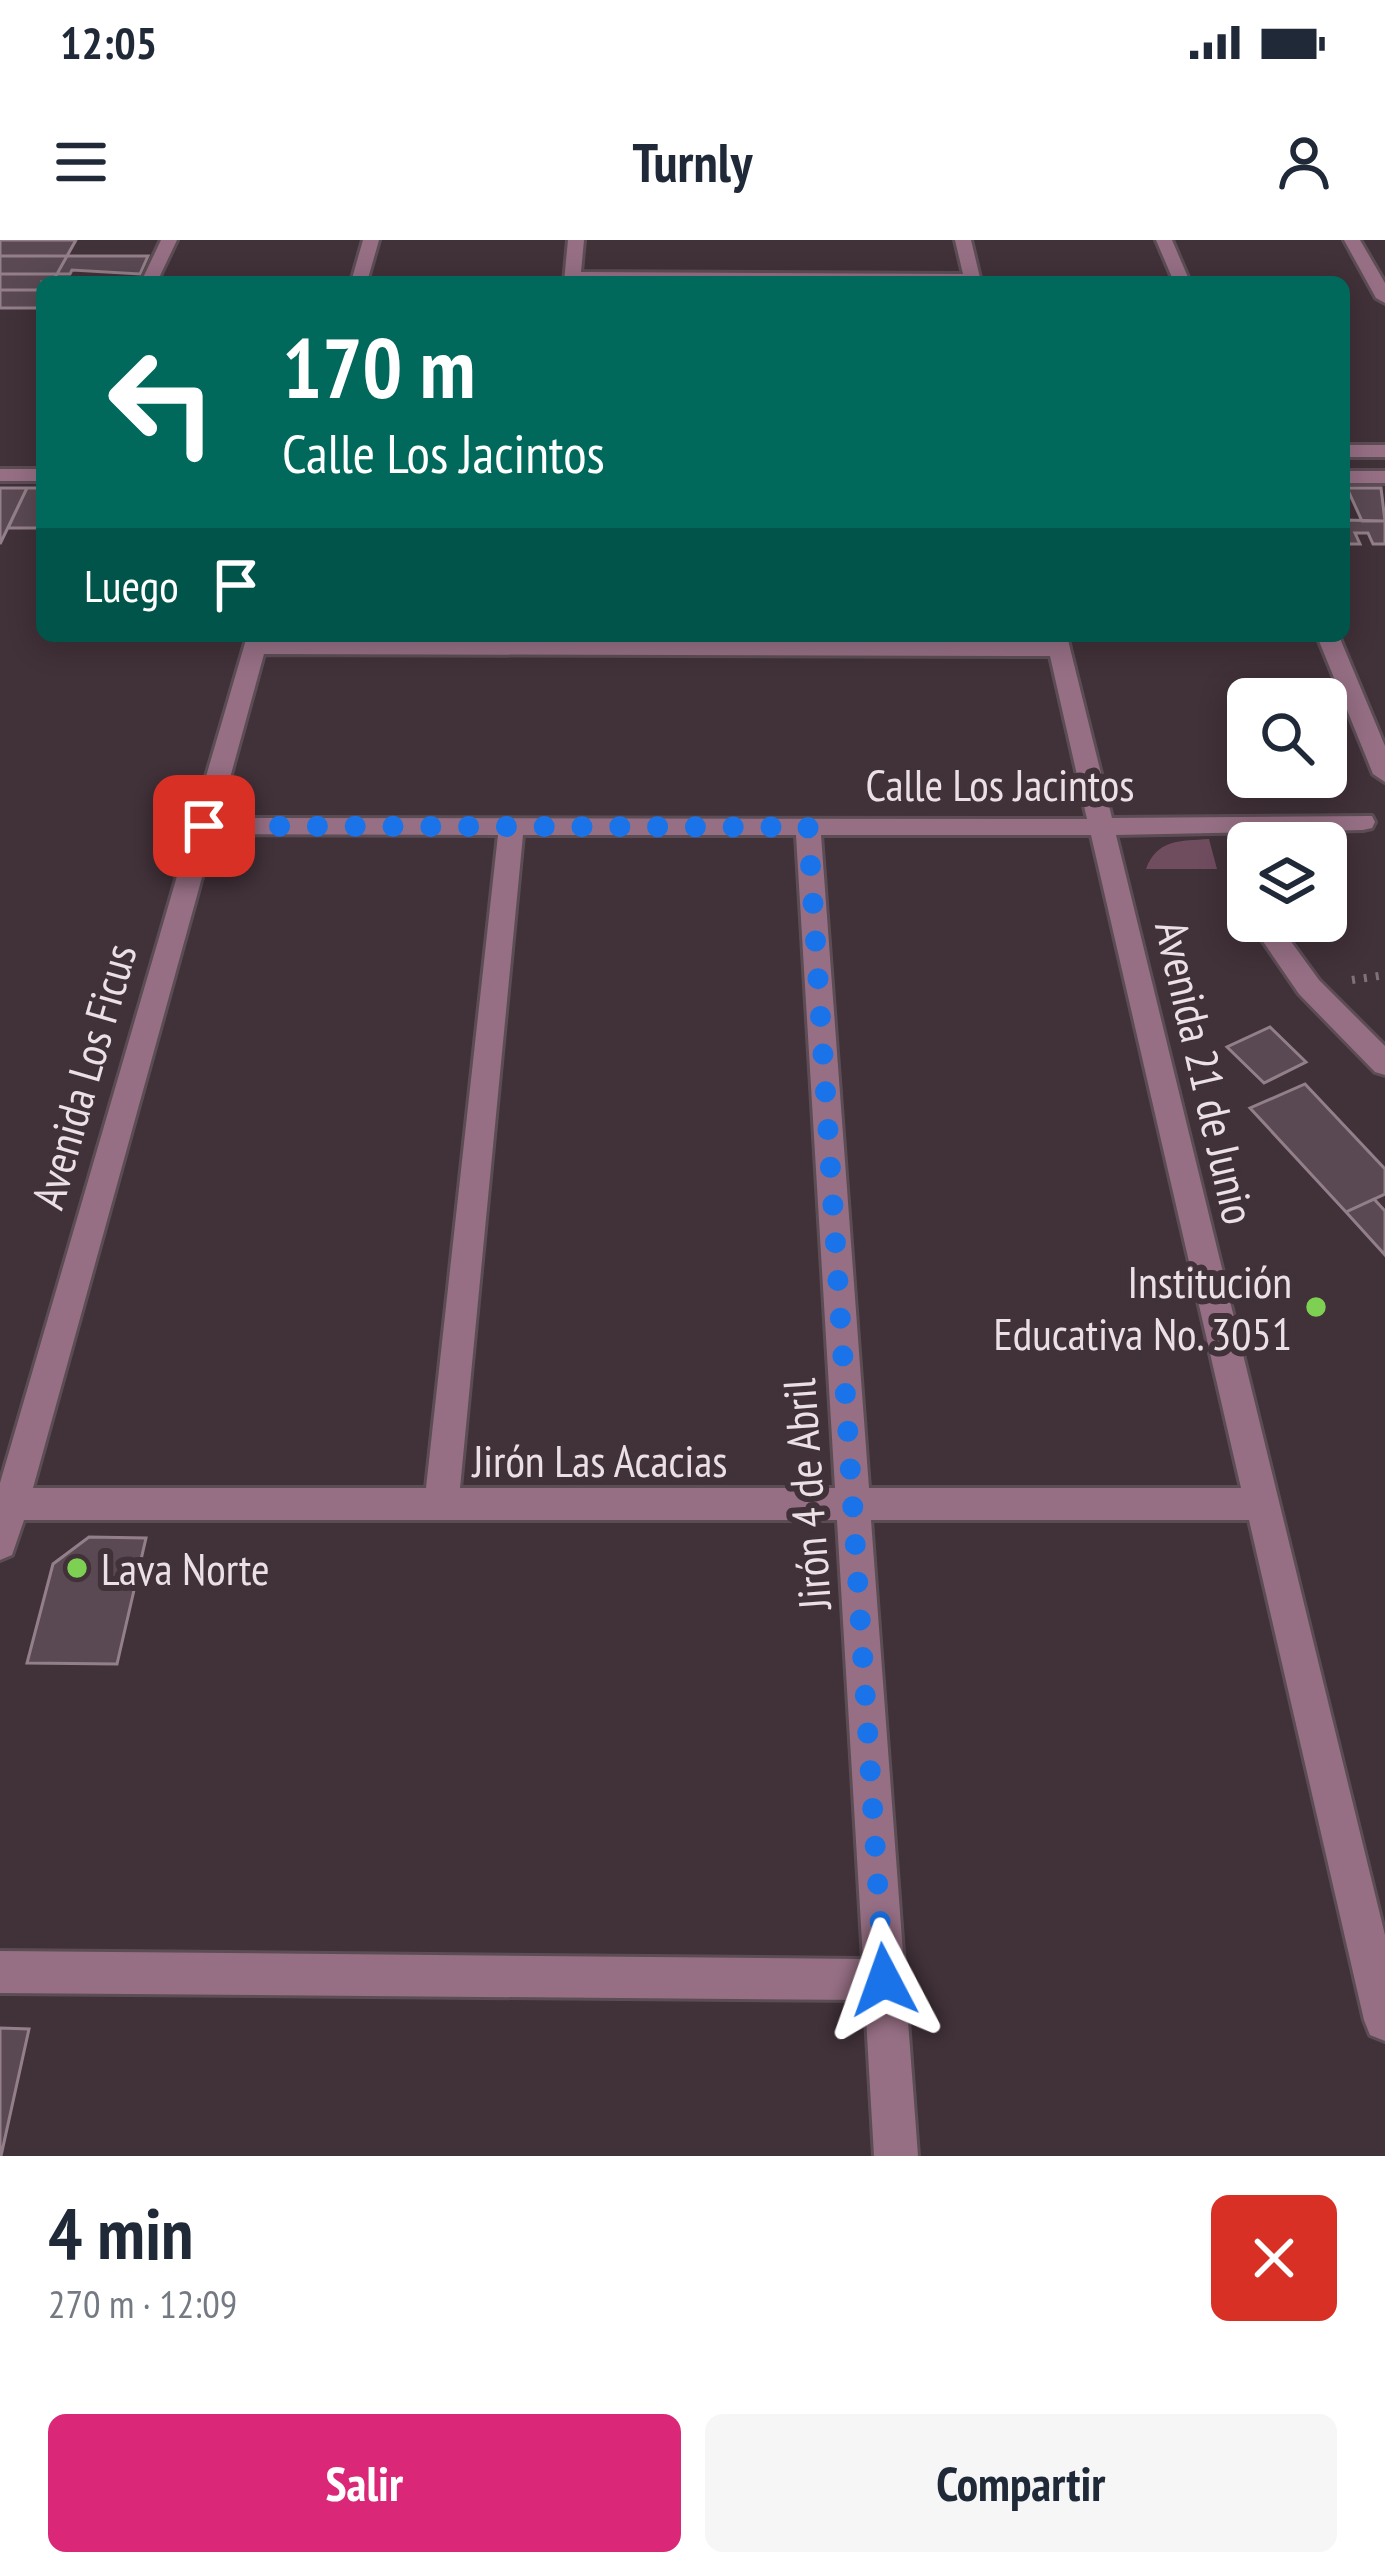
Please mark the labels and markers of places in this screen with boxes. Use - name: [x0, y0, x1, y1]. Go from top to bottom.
- pin: [153, 775, 255, 877]
- place label: Institución Educativa No. 3051: [993, 1252, 1292, 1362]
- marker: Institución Educativa No. 3051: [1303, 1294, 1329, 1320]
- place label: Lava Norte: [101, 1539, 270, 1597]
- marker: Lava Norte: [64, 1555, 90, 1581]

